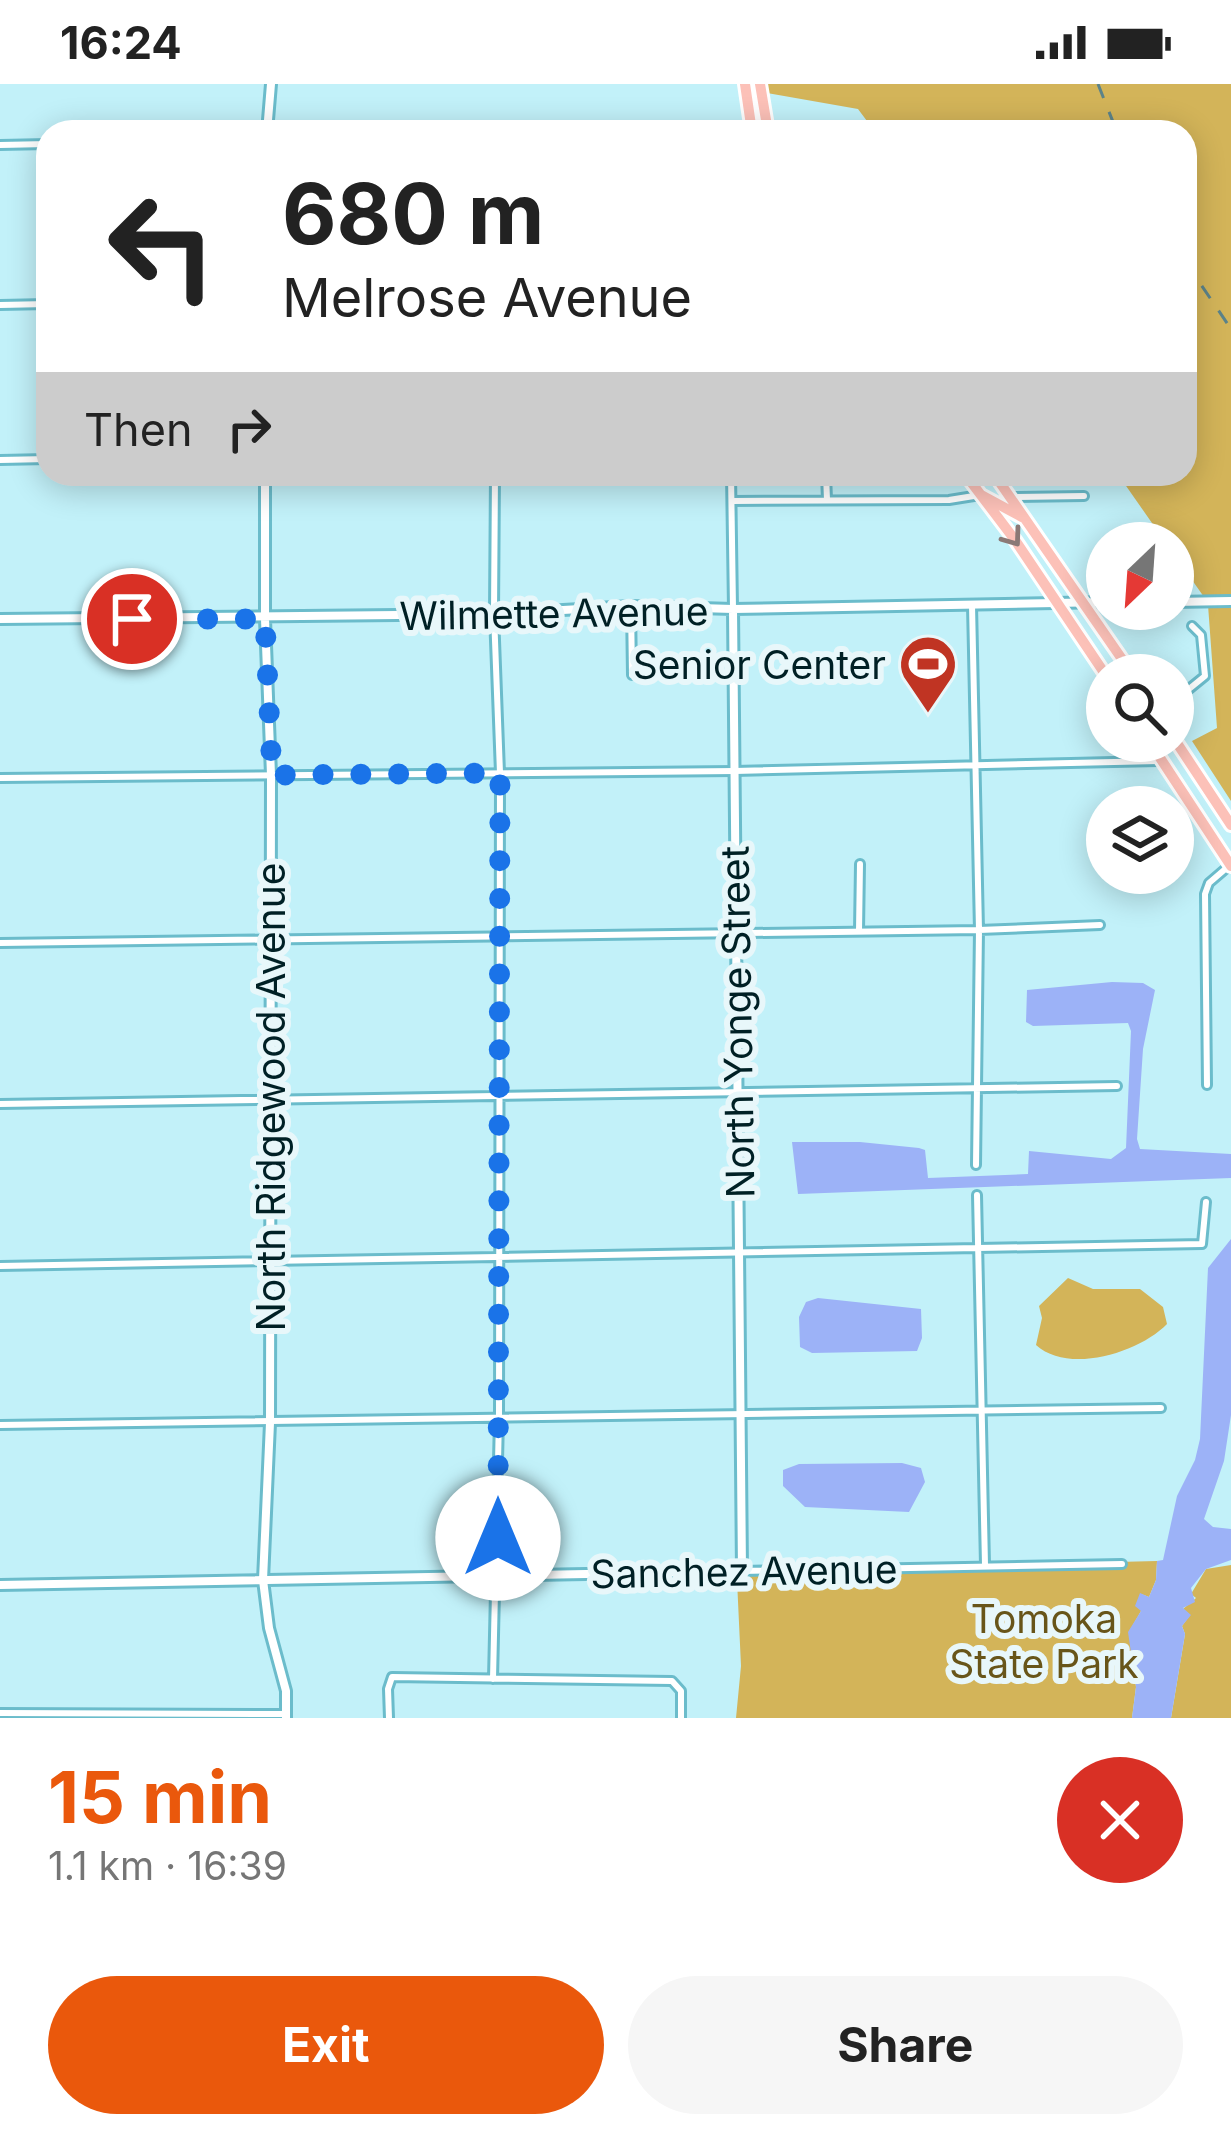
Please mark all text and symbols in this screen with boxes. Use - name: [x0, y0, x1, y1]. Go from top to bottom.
- text: 16:24: [60, 15, 182, 70]
- text: 680 m: [282, 163, 544, 264]
- icon: left: [84, 168, 240, 324]
- text: Melrose Avenue: [282, 265, 692, 330]
- icon: right: [216, 396, 282, 462]
- text: Then: [84, 402, 192, 457]
- north arrow: [1086, 522, 1194, 630]
- map controls: [1086, 522, 1194, 894]
- one-way arrow: [998, 525, 1020, 546]
- pin: [81, 568, 183, 670]
- icon: arrive: [99, 586, 165, 652]
- street label: Wilmette Avenue: [399, 587, 709, 639]
- sports icon: Senior Center: [897, 633, 959, 715]
- place label: Senior Center: [633, 641, 886, 688]
- button: search: [1086, 654, 1194, 762]
- button: layers: [1086, 786, 1194, 894]
- street label: North Yonge Street: [710, 845, 764, 1199]
- street label: North Ridgewood Avenue: [247, 862, 294, 1332]
- position arrow: [435, 1475, 561, 1601]
- street label: Sanchez Avenue: [590, 1545, 898, 1597]
- park label: Tomoka State Park: [949, 1595, 1139, 1687]
- text: 15 min: [48, 1753, 272, 1840]
- button: close: [1057, 1757, 1183, 1883]
- text: 1.1 km · 16:39: [48, 1842, 287, 1889]
- button: Exit: [48, 1976, 604, 2114]
- button: Share: [628, 1976, 1183, 2114]

